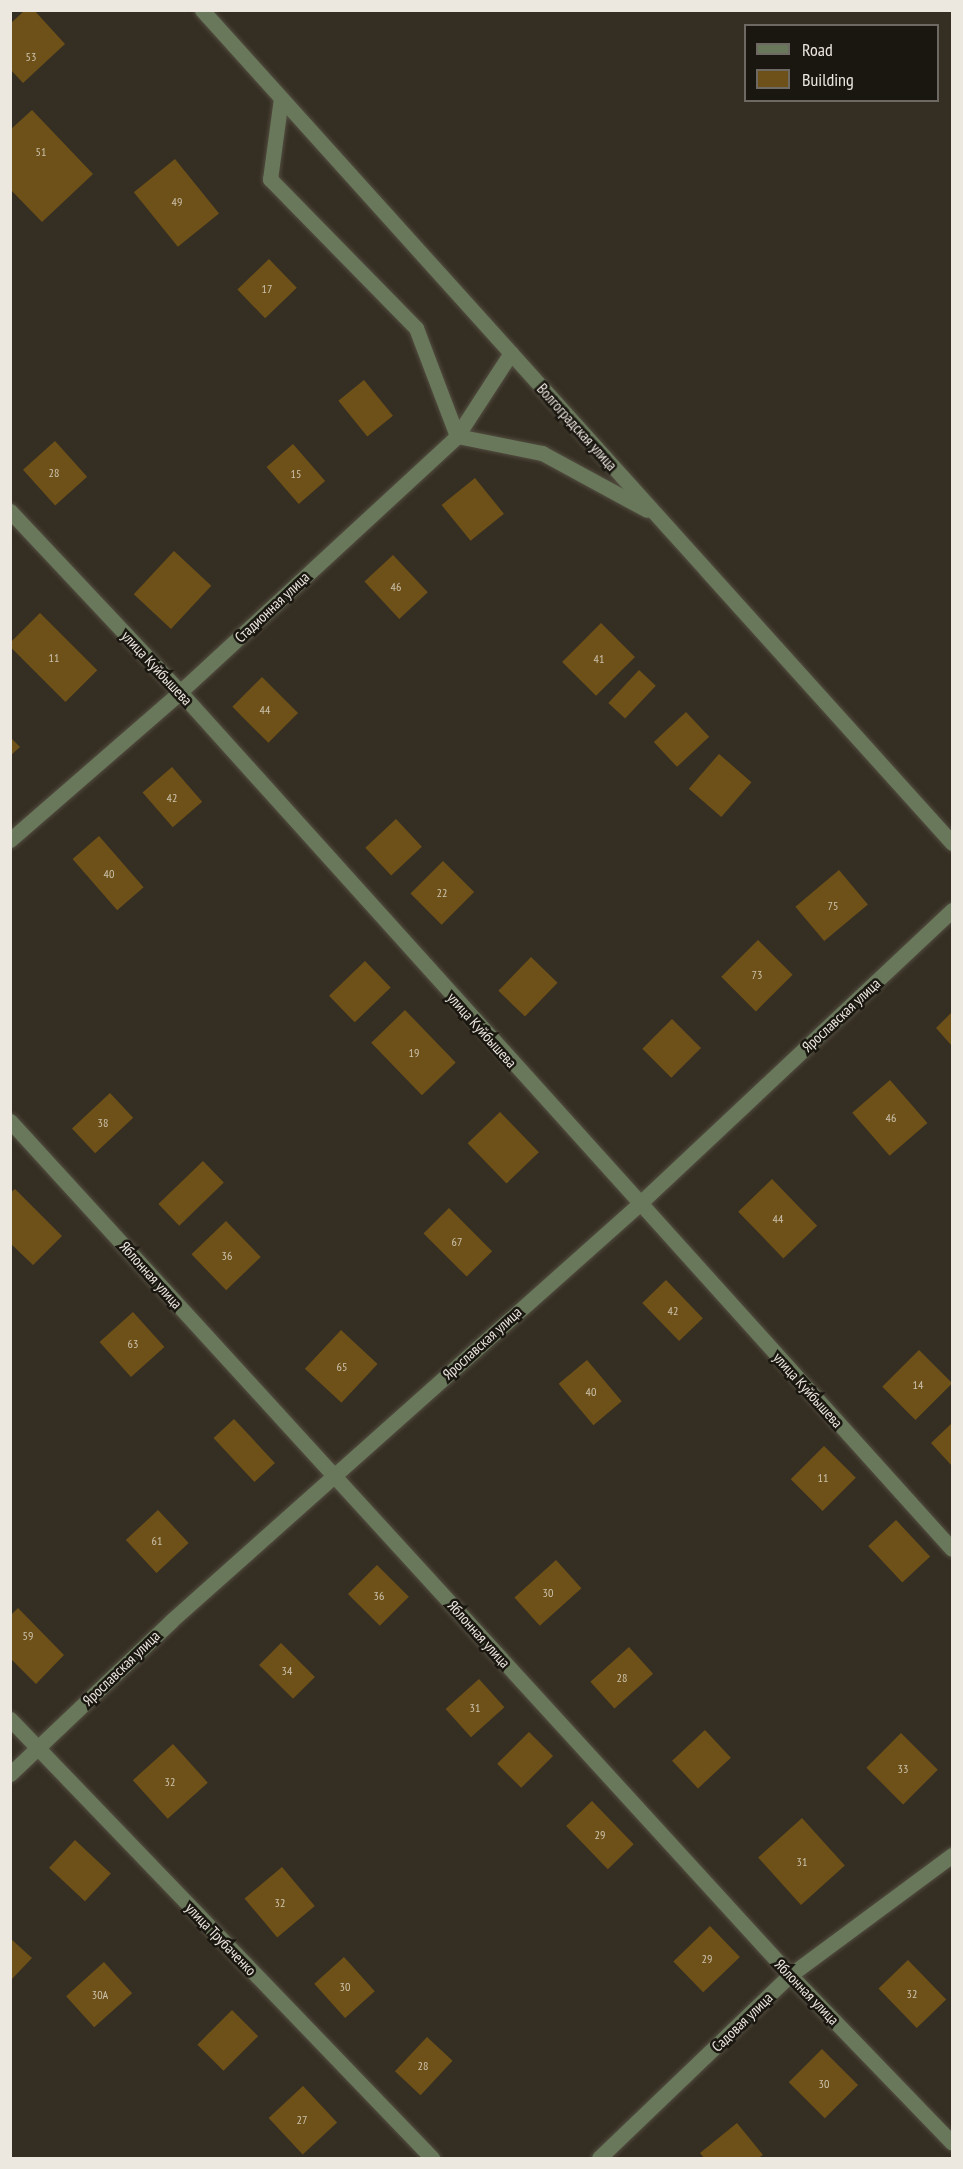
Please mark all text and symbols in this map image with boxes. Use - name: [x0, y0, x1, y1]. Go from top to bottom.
- legend: [744, 24, 939, 102]
- text: Road: [802, 38, 833, 61]
- house number: 53: [26, 50, 36, 64]
- text: Building: [802, 68, 854, 91]
- house number: 51: [36, 145, 46, 159]
- house number: 49: [172, 195, 182, 209]
- house number: 17: [262, 282, 272, 296]
- street label: Волгоградская улица: [533, 380, 621, 474]
- house number: 28: [49, 466, 59, 480]
- house number: 15: [291, 467, 301, 481]
- street label: Стадионная улица: [231, 568, 313, 646]
- house number: 46: [391, 580, 401, 594]
- street label: улица Куйбышева: [118, 627, 196, 709]
- house number: 11: [49, 651, 59, 665]
- house number: 41: [594, 652, 604, 666]
- house number: 44: [260, 703, 270, 717]
- house number: 42: [167, 791, 177, 805]
- house number: 40: [104, 867, 114, 881]
- house number: 22: [437, 886, 447, 900]
- house number: 75: [828, 899, 838, 913]
- house number: 73: [752, 968, 762, 982]
- street label: Ярославская улица: [798, 974, 884, 1056]
- street label: улица Куйбышева: [443, 989, 521, 1071]
- house number: 19: [409, 1046, 419, 1060]
- house number: 46: [886, 1111, 896, 1125]
- house number: 38: [98, 1116, 108, 1130]
- house number: 44: [773, 1212, 783, 1226]
- house number: 67: [452, 1235, 462, 1249]
- street label: Яблонная улица: [116, 1237, 186, 1313]
- house number: 36: [222, 1249, 232, 1263]
- street label: Ярославская улица: [439, 1303, 525, 1383]
- house number: 42: [668, 1304, 678, 1318]
- house number: 63: [128, 1337, 138, 1351]
- street label: улица Куйбышева: [769, 1349, 847, 1431]
- house number: 65: [337, 1360, 347, 1374]
- house number: 14: [913, 1378, 923, 1392]
- house number: 40: [586, 1385, 596, 1399]
- house number: 11: [818, 1471, 828, 1485]
- house number: 61: [152, 1534, 162, 1548]
- house number: 30: [543, 1586, 553, 1600]
- house number: 36: [374, 1589, 384, 1603]
- street label: Яблонная улица: [444, 1596, 514, 1672]
- street label: Ярославская улица: [79, 1627, 163, 1709]
- house number: 59: [23, 1629, 33, 1643]
- house number: 34: [282, 1664, 292, 1678]
- house number: 28: [617, 1671, 627, 1685]
- house number: 31: [470, 1701, 480, 1715]
- house number: 33: [898, 1762, 908, 1776]
- house number: 32: [165, 1775, 175, 1789]
- house number: 29: [595, 1828, 605, 1842]
- house number: 31: [797, 1855, 807, 1869]
- house number: 32: [275, 1896, 285, 1910]
- street label: улица Трубаченко: [182, 1899, 260, 1979]
- house number: 29: [702, 1952, 712, 1966]
- street label: Яблонная улица: [771, 1955, 843, 2029]
- house number: 30: [340, 1980, 350, 1994]
- house number: 32: [907, 1987, 917, 2001]
- house number: 30А: [92, 1988, 108, 2002]
- street label: Садовая улица: [708, 1989, 776, 2055]
- house number: 28: [418, 2059, 428, 2073]
- house number: 30: [819, 2077, 829, 2091]
- house number: 27: [297, 2113, 307, 2127]

